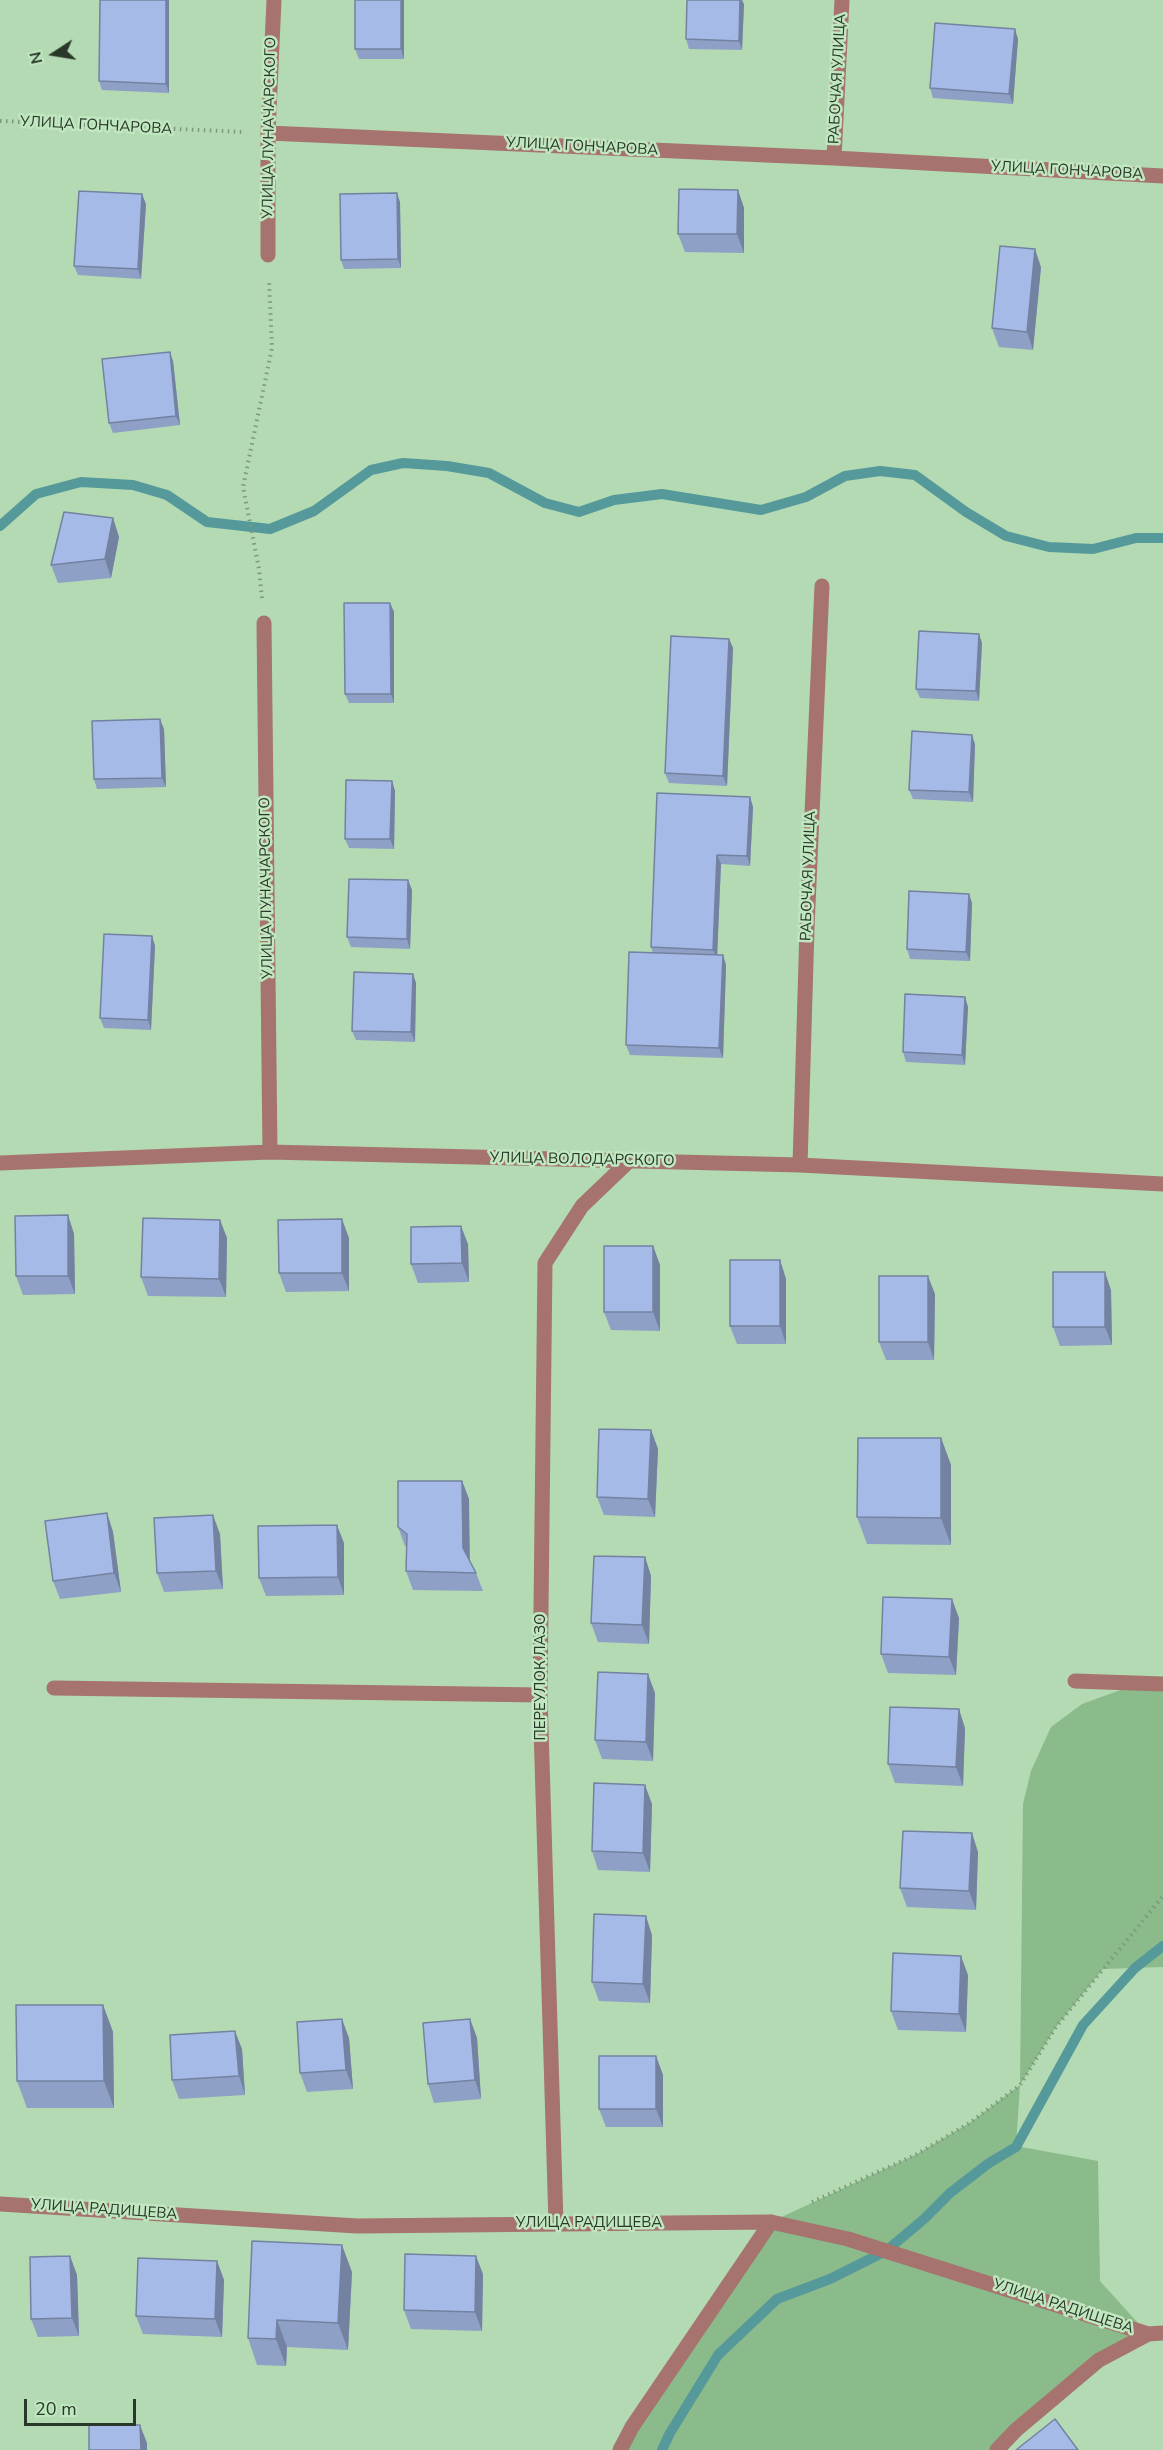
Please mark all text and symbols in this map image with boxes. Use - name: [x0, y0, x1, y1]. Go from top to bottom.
- street label: РАБОЧАЯ УЛИЦА: [826, 13, 850, 145]
- north arrow: [24, 24, 84, 84]
- street label: УЛИЦА ЛУНАЧАРСКОГО: [259, 37, 281, 219]
- text: N: [24, 50, 48, 66]
- street label: УЛИЦА ГОНЧАРОВА: [20, 113, 172, 139]
- street label: УЛИЦА ГОНЧАРОВА: [506, 134, 658, 160]
- street label: УЛИЦА ГОНЧАРОВА: [991, 158, 1143, 184]
- street label: УЛИЦА ЛУНАЧАРСКОГО: [256, 797, 278, 979]
- street label: РАБОЧАЯ УЛИЦА: [798, 811, 820, 941]
- street label: УЛИЦА ВОЛОДАРСКОГО: [489, 1149, 675, 1171]
- street label: ПЕРЕУЛОК ЛАЗО: [532, 1613, 550, 1741]
- street label: УЛИЦА РАДИЩЕВА: [30, 2196, 178, 2224]
- street label: УЛИЦА РАДИЩЕВА: [516, 2214, 662, 2232]
- street label: УЛИЦА РАДИЩЕВА: [991, 2276, 1135, 2338]
- scale bar: [27, 2387, 140, 2425]
- text: 20 m: [35, 2397, 77, 2421]

